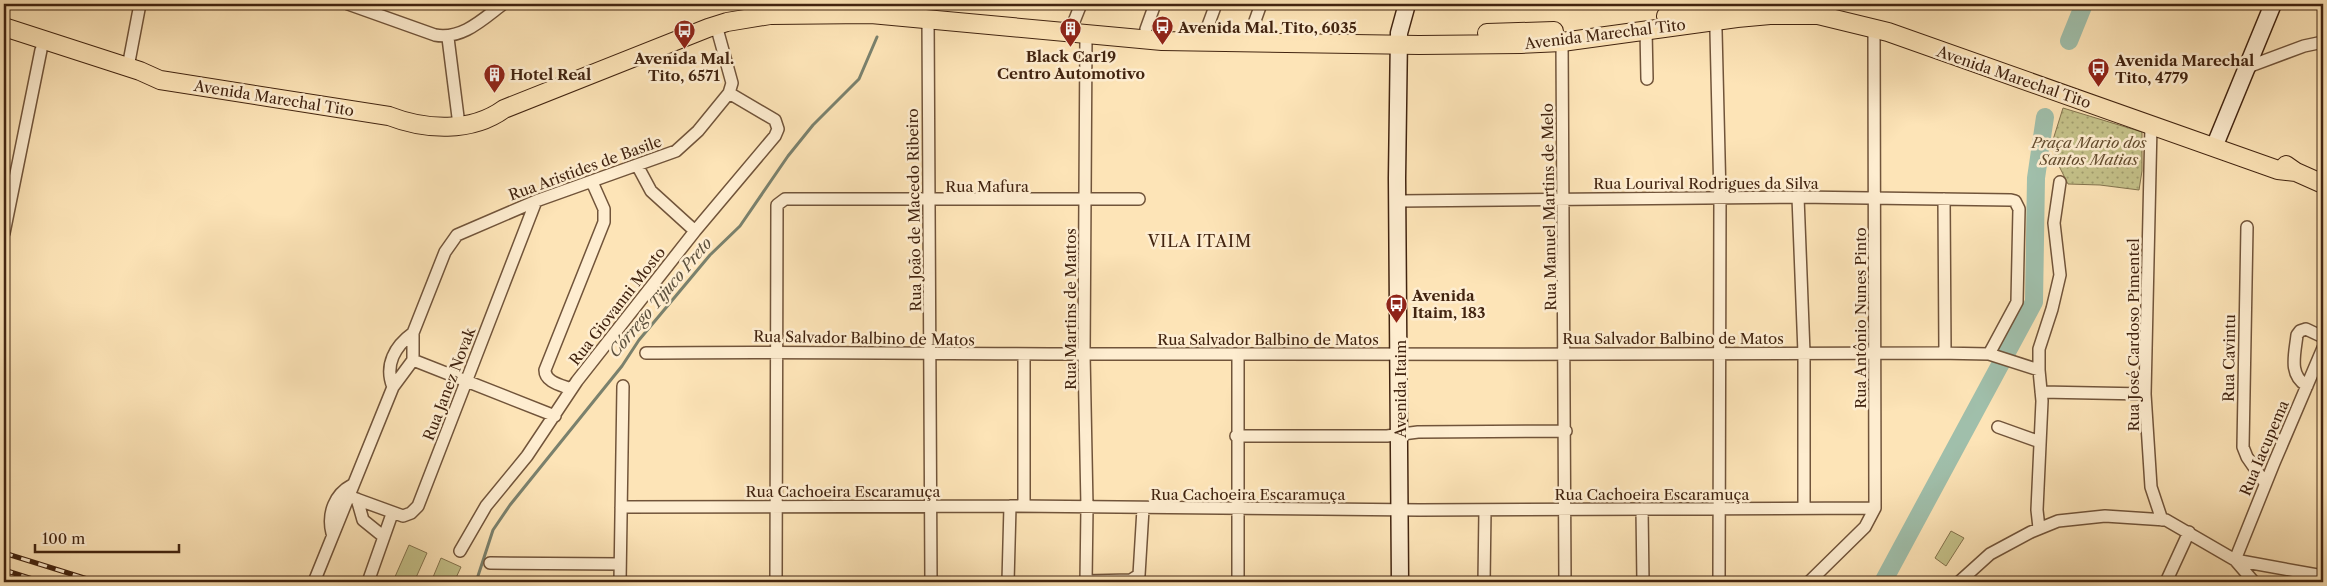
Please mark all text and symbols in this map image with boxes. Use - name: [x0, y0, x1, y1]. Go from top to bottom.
- bus stop icon: Avenida Mal. Tito, 6035: [1150, 15, 1174, 46]
- street label: Avenida Marechal Tito: [1523, 15, 1686, 53]
- building icon: Black Car19 Centro Automotivo: [1059, 16, 1083, 47]
- bus stop icon: Avenida Mal. Tito, 6571: [672, 18, 696, 49]
- place label: Avenida Mal. Tito, 6035: [1177, 18, 1357, 37]
- street label: Avenida Marechal Tito: [1933, 41, 2094, 112]
- place label: Black Car19 Centro Automotivo: [997, 47, 1145, 83]
- place label: Avenida Mal. Tito, 6571: [633, 49, 734, 85]
- place label: Avenida Marechal Tito, 4779: [2114, 51, 2254, 87]
- bus stop icon: Avenida Marechal Tito, 4779: [2087, 57, 2111, 88]
- building icon: Hotel Real: [482, 62, 506, 93]
- place label: Hotel Real: [510, 65, 591, 84]
- street label: Avenida Marechal Tito: [192, 76, 355, 120]
- street label: Rua Manuel Martins de Melo: [1538, 103, 1560, 311]
- street label: Rua João de Macedo Ribeiro: [903, 108, 925, 312]
- street label: Rua Aristides de Basile: [506, 131, 664, 205]
- park label: Praça Mario dos Santos Matias: [2030, 133, 2147, 169]
- street label: Rua Lourival Rodrigues da Silva: [1593, 174, 1819, 193]
- street label: Rua Mafura: [945, 177, 1029, 196]
- street label: Rua Antônio Nunes Pinto: [1851, 227, 1870, 409]
- street label: Rua Martins de Mattos: [1061, 228, 1080, 390]
- district label: VILA ITAIM: [1147, 231, 1252, 251]
- water label: Córrego Tijuco Preto: [604, 233, 716, 361]
- street label: Rua José Cardoso Pimentel: [2124, 238, 2143, 432]
- street label: Rua Giovanni Mosto: [565, 243, 669, 369]
- place label: Avenida Itaim, 183: [1411, 286, 1485, 322]
- bus stop icon: Avenida Itaim, 183: [1384, 292, 1408, 323]
- street label: Rua Cavintu: [2219, 314, 2239, 402]
- street label: Rua Janez Novak: [419, 324, 480, 443]
- street label: Rua Salvador Balbino de Matos: [753, 327, 975, 349]
- street label: Rua Salvador Balbino de Matos: [1562, 329, 1784, 348]
- street label: Rua Salvador Balbino de Matos: [1157, 330, 1379, 349]
- street label: Avenida Itaim: [1391, 340, 1410, 439]
- street label: Rua Iacupema: [2235, 397, 2293, 499]
- street label: Rua Cachoeira Escaramuça: [746, 482, 940, 501]
- street label: Rua Cachoeira Escaramuça: [1151, 485, 1345, 504]
- street label: Rua Cachoeira Escaramuça: [1555, 485, 1749, 504]
- scale bar: [35, 521, 179, 553]
- text: 100 m: [42, 529, 85, 548]

